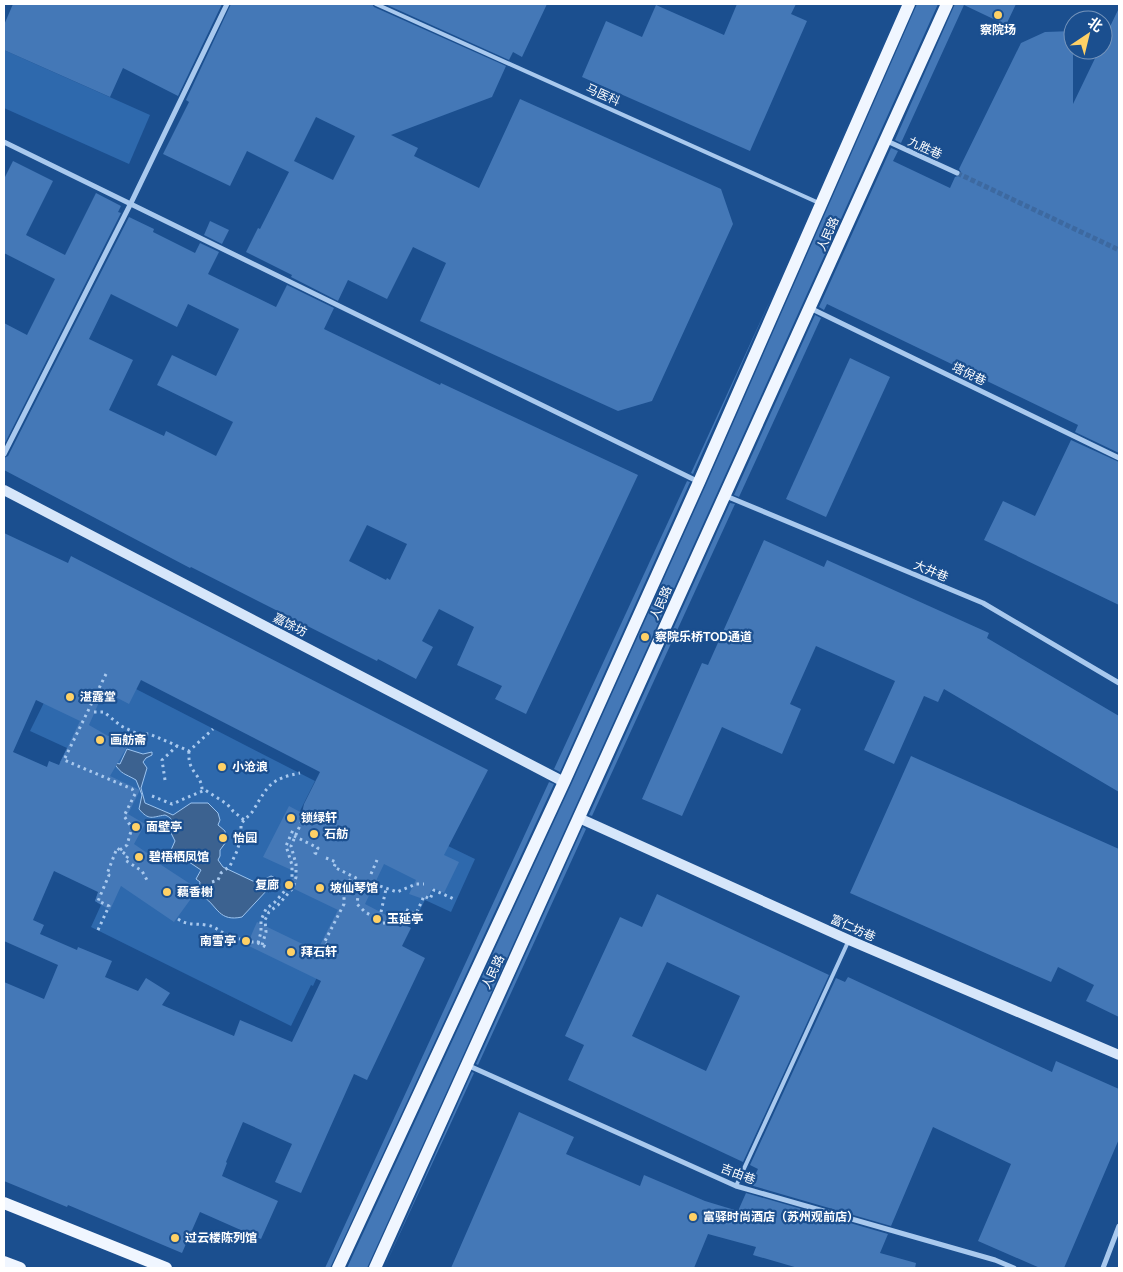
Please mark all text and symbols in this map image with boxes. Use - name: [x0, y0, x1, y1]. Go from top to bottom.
- marker: 察院场: [992, 9, 1004, 21]
- north arrow: [1063, 10, 1113, 60]
- text: 北: [1085, 14, 1106, 35]
- place label: 察院场: [980, 23, 1016, 37]
- street label: 马医科: [584, 81, 622, 109]
- street label: 九胜巷: [906, 134, 944, 162]
- street label: 人民路: [814, 215, 842, 253]
- street label: 塔倪巷: [950, 360, 988, 388]
- street label: 大井巷: [912, 558, 950, 584]
- street label: 人民路: [647, 584, 675, 622]
- street label: 嘉馀坊: [271, 611, 309, 639]
- place label: 察院乐桥TOD通道: [655, 630, 752, 644]
- marker: 察院乐桥TOD通道: [639, 631, 651, 643]
- place label: 湛露堂: [80, 690, 116, 704]
- marker: 湛露堂: [64, 691, 76, 703]
- place label: 画舫斋: [110, 733, 146, 747]
- marker: 画舫斋: [94, 734, 106, 746]
- place label: 小沧浪: [232, 760, 268, 774]
- marker: 小沧浪: [216, 761, 228, 773]
- place label: 锁绿轩: [301, 811, 337, 825]
- marker: 锁绿轩: [285, 812, 297, 824]
- place label: 面壁亭: [146, 820, 182, 834]
- marker: 面壁亭: [130, 821, 142, 833]
- place label: 石舫: [324, 827, 348, 841]
- marker: 石舫: [308, 828, 320, 840]
- place label: 怡园: [233, 831, 257, 845]
- marker: 怡园: [217, 832, 229, 844]
- place label: 碧梧栖凤馆: [149, 850, 209, 864]
- marker: 碧梧栖凤馆: [133, 851, 145, 863]
- place label: 复廊: [255, 878, 279, 892]
- marker: 复廊: [283, 879, 295, 891]
- place label: 坡仙琴馆: [330, 881, 378, 895]
- marker: 坡仙琴馆: [314, 882, 326, 894]
- place label: 藕香榭: [177, 885, 213, 899]
- marker: 藕香榭: [161, 886, 173, 898]
- place label: 玉延亭: [387, 912, 423, 926]
- street label: 富仁坊巷: [828, 912, 878, 944]
- marker: 玉延亭: [371, 913, 383, 925]
- place label: 南雪亭: [200, 934, 236, 948]
- marker: 南雪亭: [240, 935, 252, 947]
- place label: 拜石轩: [301, 945, 337, 959]
- marker: 拜石轩: [285, 946, 297, 958]
- street label: 人民路: [479, 953, 507, 991]
- street label: 吉由巷: [719, 1161, 757, 1187]
- place label: 富驿时尚酒店（苏州观前店）: [703, 1210, 859, 1224]
- marker: 富驿时尚酒店（苏州观前店）: [687, 1211, 699, 1223]
- place label: 过云楼陈列馆: [185, 1231, 257, 1245]
- marker: 过云楼陈列馆: [169, 1232, 181, 1244]

